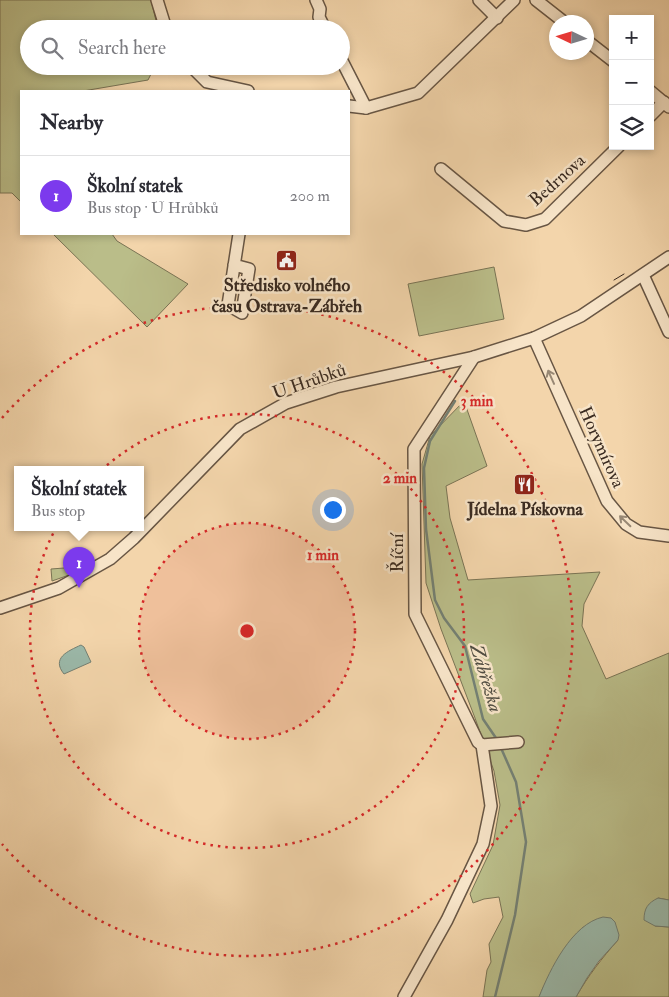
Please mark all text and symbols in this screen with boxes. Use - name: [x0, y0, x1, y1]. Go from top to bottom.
- north arrow: [549, 15, 594, 60]
- map controls: [609, 15, 654, 150]
- button: +: [609, 15, 654, 60]
- search box: [20, 20, 350, 75]
- icon: search: [38, 34, 66, 62]
- text: Search here: [78, 36, 166, 60]
- button: −: [609, 60, 654, 105]
- button: layers: [609, 105, 654, 150]
- text: Nearby: [40, 109, 103, 136]
- street label: Bedrnova: [524, 149, 591, 212]
- text: Školní statek: [87, 174, 183, 198]
- text: 1: [53, 186, 59, 206]
- text: 200 m: [290, 186, 330, 206]
- text: Bus stop · U Hrůbků: [87, 198, 219, 218]
- public building icon: Středisko volného času Ostrava-Zábřeh: [275, 248, 299, 272]
- place label: Středisko volného času Ostrava-Zábřeh: [212, 274, 363, 318]
- street label: U Hrůbků: [269, 358, 349, 405]
- one-way arrow: [546, 370, 556, 385]
- text: 3 min: [461, 392, 493, 411]
- street label: Horymírova: [573, 403, 630, 492]
- popup: [14, 466, 144, 531]
- text: 2 min: [383, 469, 417, 488]
- restaurant icon: Jídelna Pískovna: [513, 472, 537, 496]
- text: Školní statek: [31, 477, 127, 501]
- your location: [320, 497, 346, 523]
- place label: Jídelna Pískovna: [466, 498, 583, 521]
- text: Bus stop: [31, 501, 85, 521]
- one-way arrow: [618, 515, 631, 527]
- street label: Říční: [385, 532, 409, 572]
- text: 1 min: [307, 546, 339, 565]
- pin: 1: [63, 547, 95, 588]
- centre of rings: [238, 622, 256, 640]
- water label: Zábřežka: [464, 640, 508, 715]

